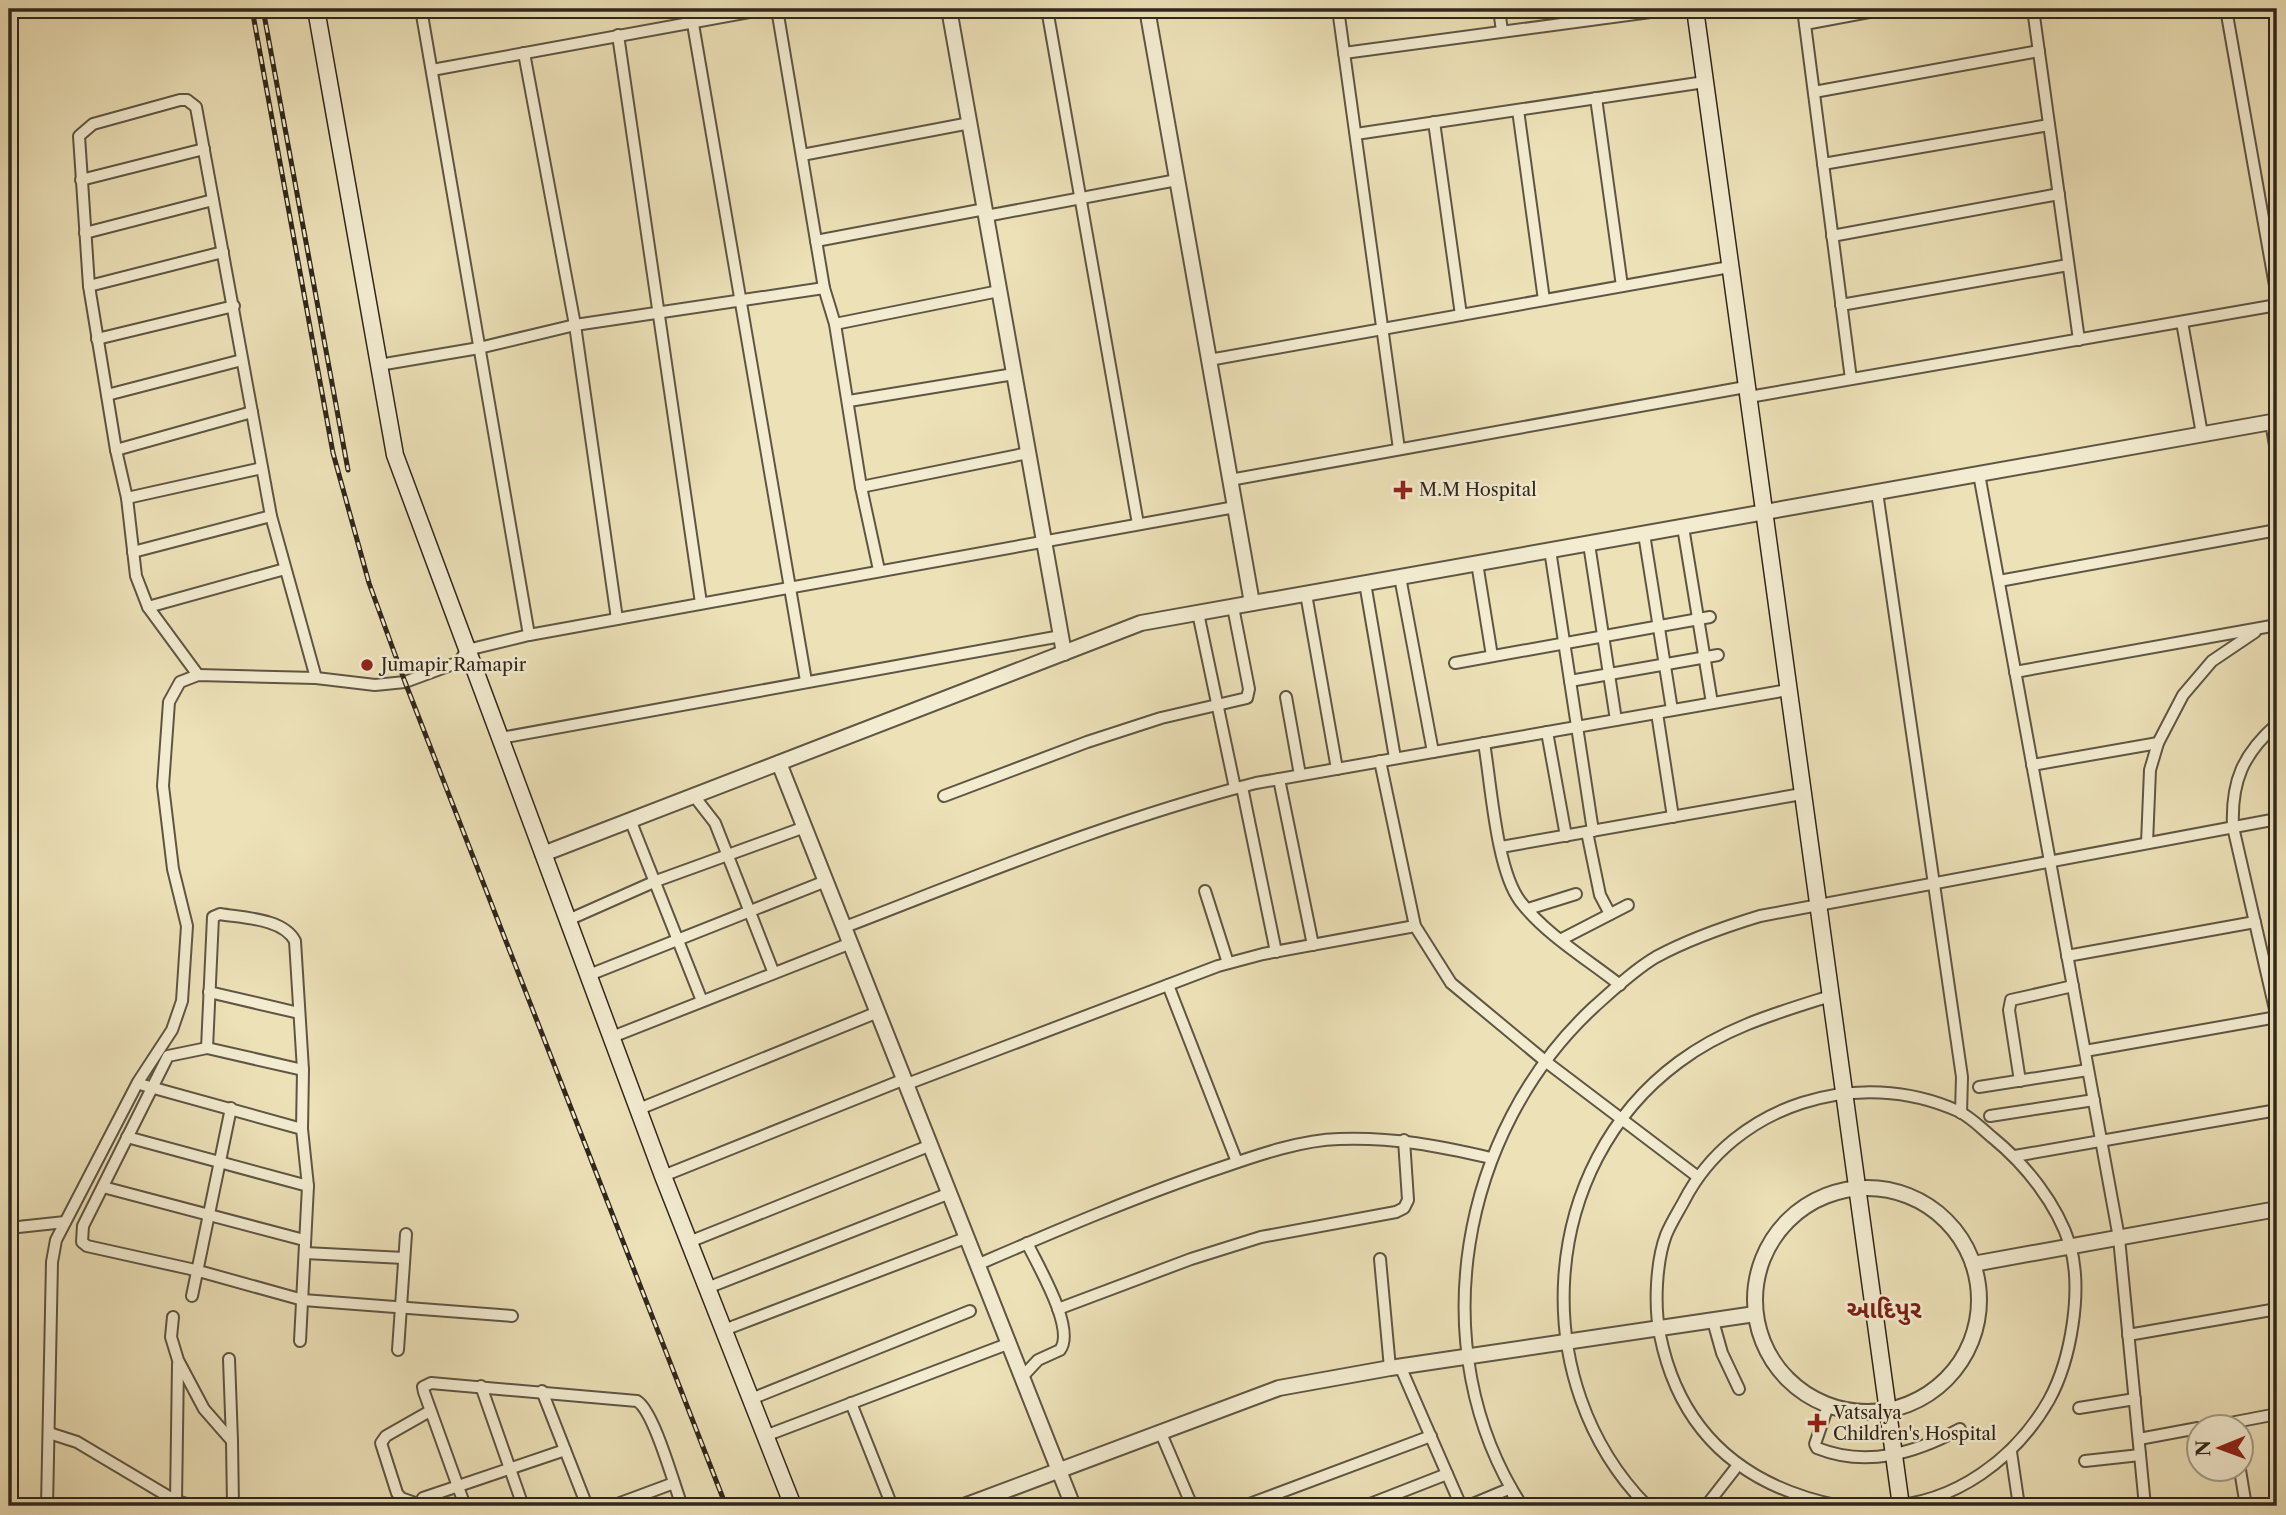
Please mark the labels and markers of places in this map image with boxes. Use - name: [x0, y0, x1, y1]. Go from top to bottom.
- place label: M.M Hospital: [1419, 479, 1537, 501]
- marker: M.M Hospital: [1393, 480, 1413, 500]
- place label: Jumapir Ramapir: [378, 654, 527, 676]
- marker: Jumapir Ramapir: [359, 657, 375, 673]
- place label: Vatsalya Children's Hospital: [1832, 1402, 1996, 1445]
- marker: Vatsalya Children's Hospital: [1807, 1413, 1827, 1433]

